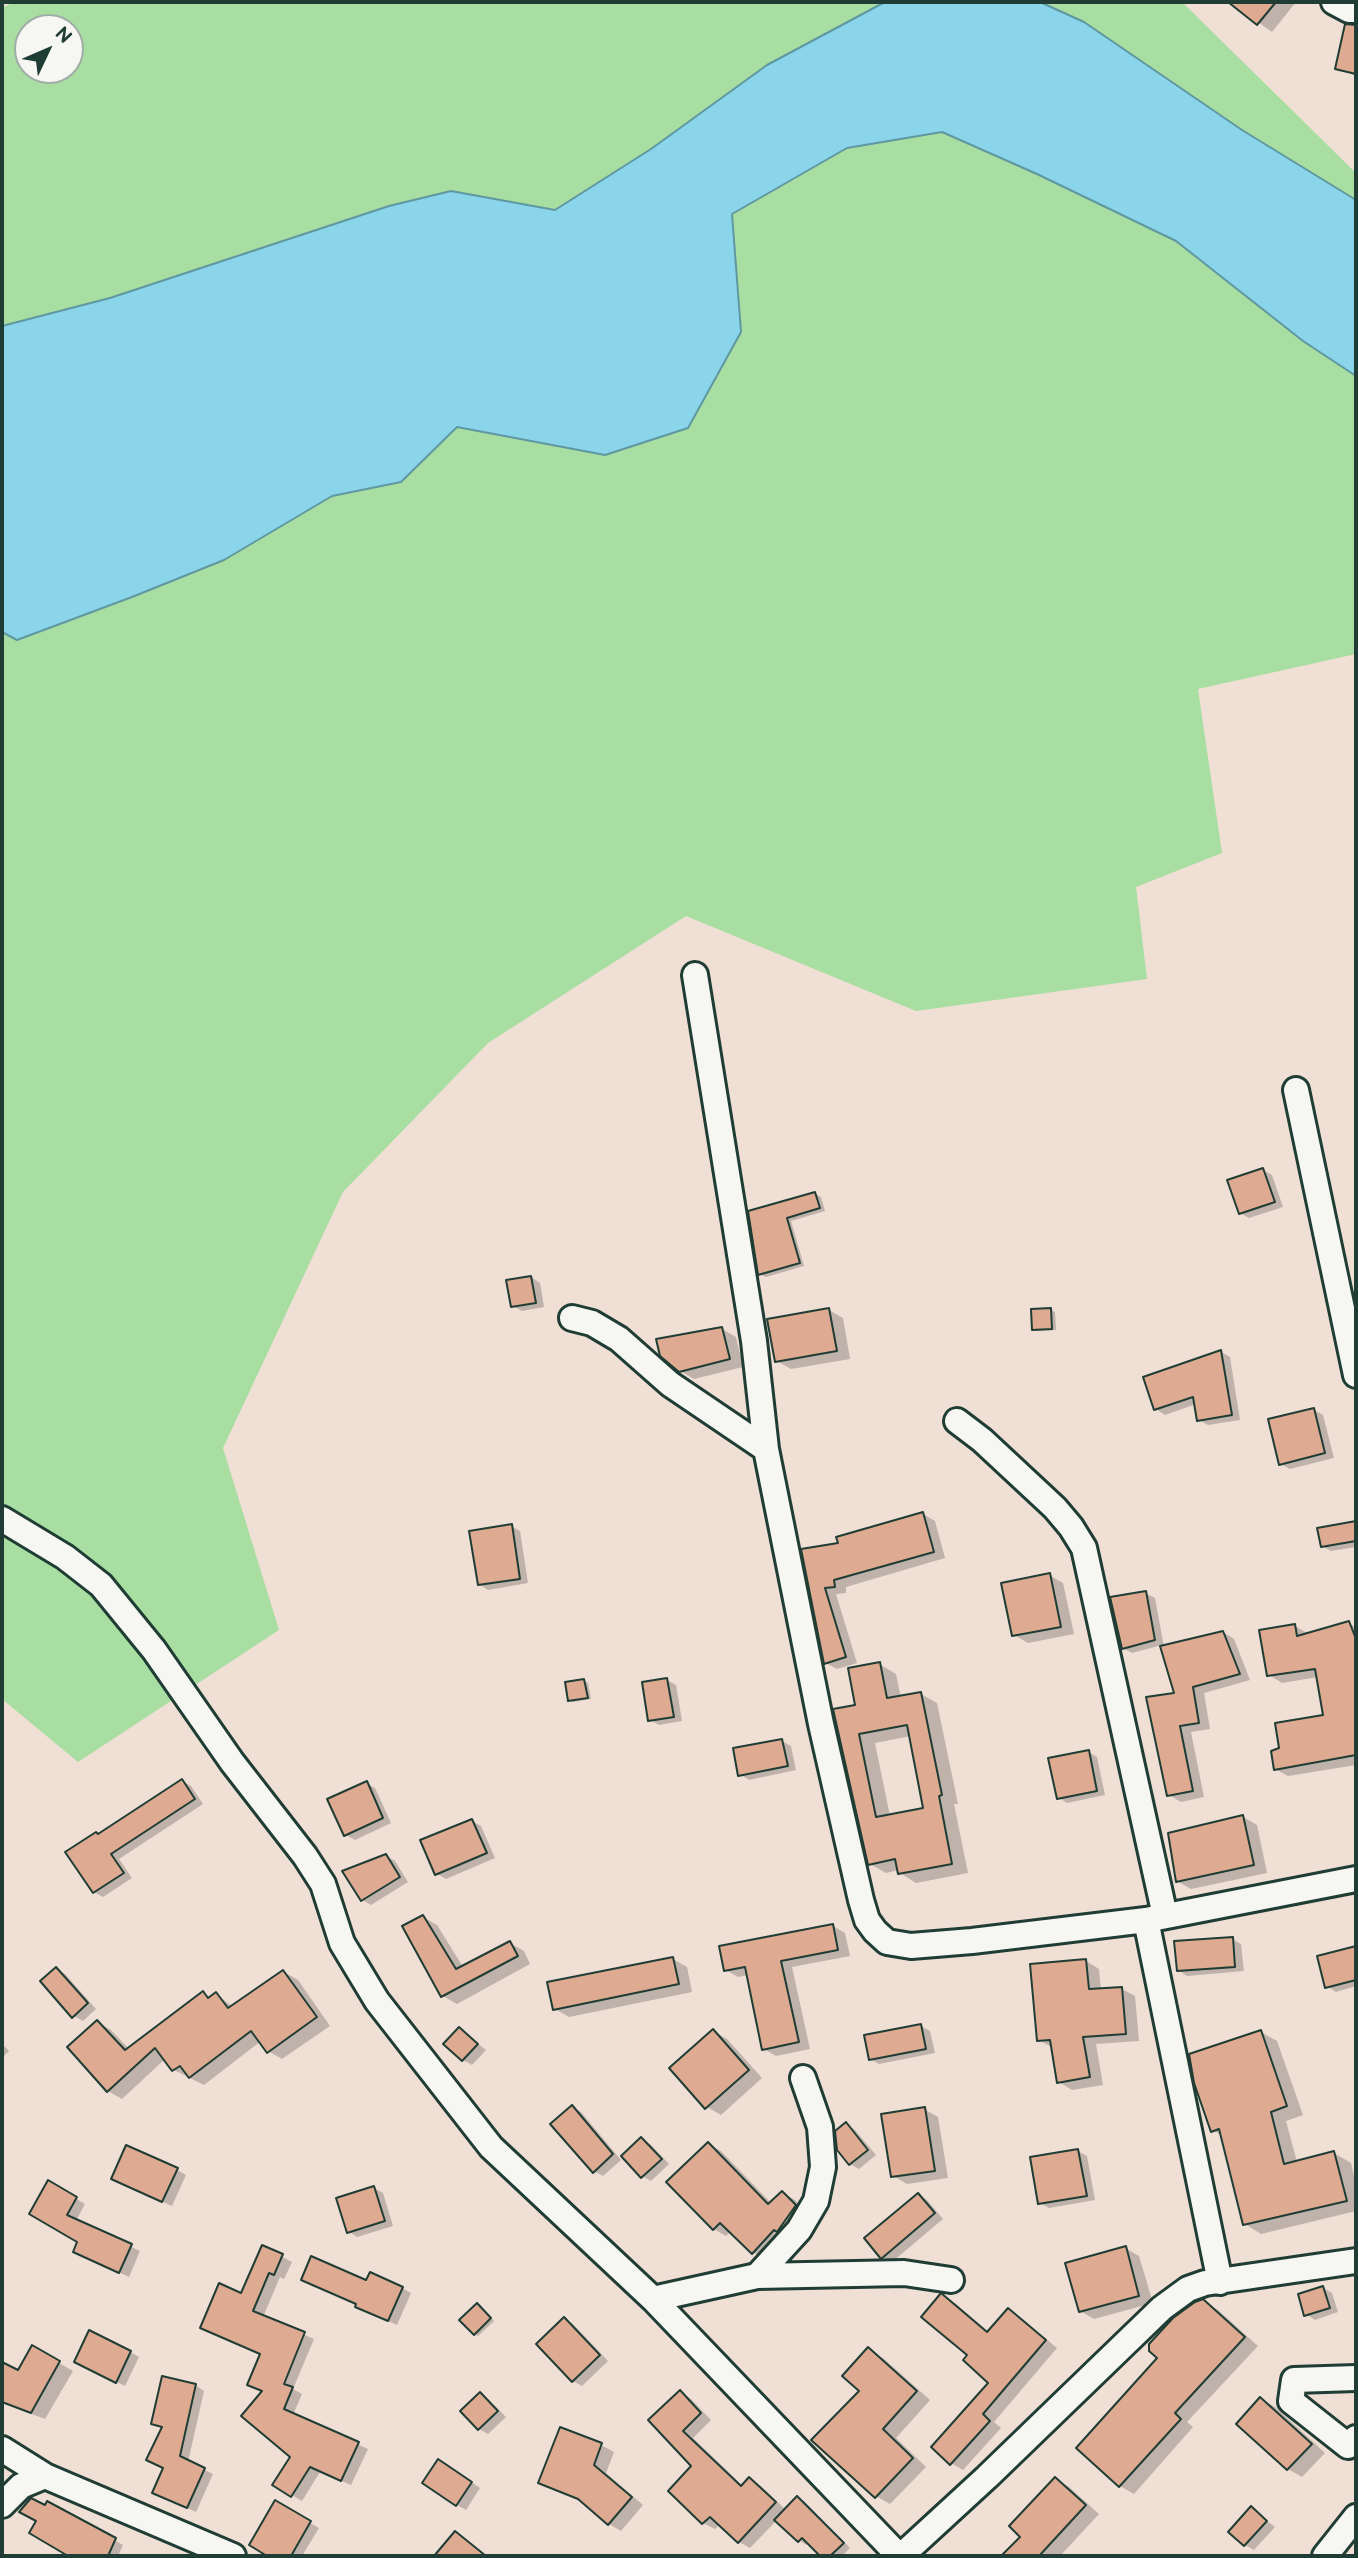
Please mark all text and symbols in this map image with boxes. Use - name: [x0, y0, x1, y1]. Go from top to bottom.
- north arrow: [14, 14, 84, 84]
- text: N: [50, 22, 76, 49]

